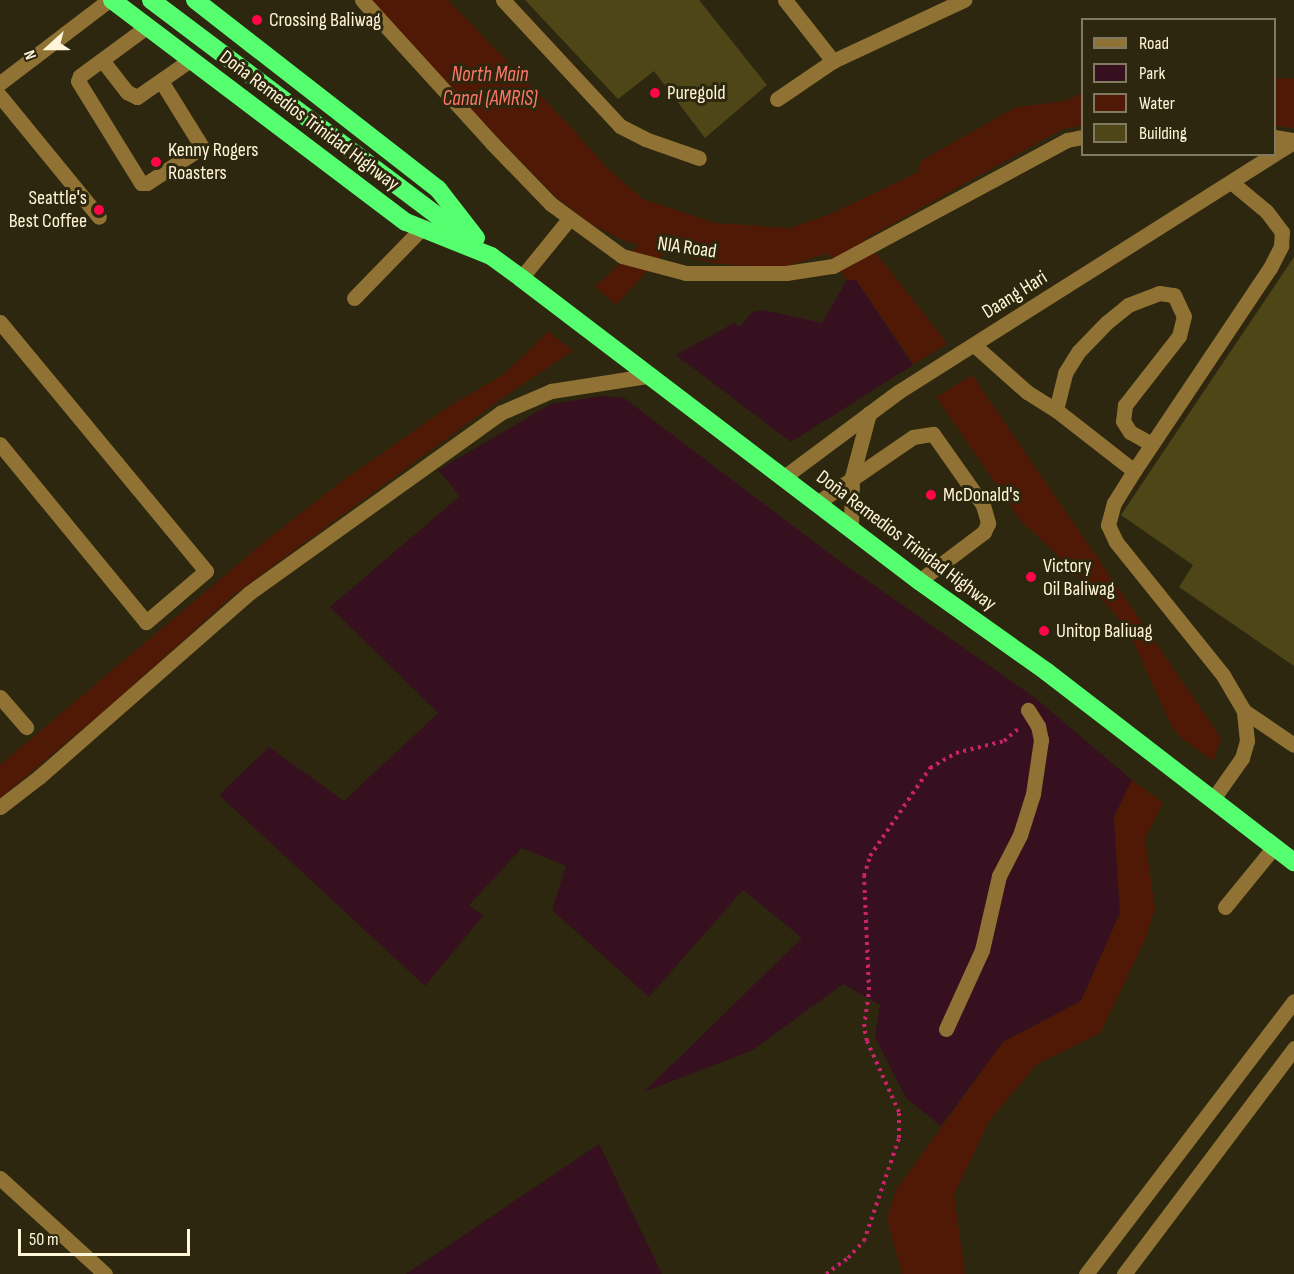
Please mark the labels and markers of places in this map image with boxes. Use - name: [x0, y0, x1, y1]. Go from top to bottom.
- place label: Crossing Baliwag: [269, 8, 381, 32]
- marker: Crossing Baliwag: [250, 13, 264, 27]
- place label: Puregold: [667, 81, 726, 105]
- marker: Puregold: [648, 86, 662, 100]
- place label: Kenny Rogers Roasters: [168, 138, 258, 185]
- marker: Kenny Rogers Roasters: [149, 155, 163, 169]
- place label: Seattle's Best Coffee: [9, 186, 87, 233]
- marker: Seattle's Best Coffee: [92, 203, 106, 217]
- place label: McDonald's: [943, 483, 1020, 507]
- marker: McDonald's: [924, 488, 938, 502]
- place label: Victory Oil Baliwag: [1043, 554, 1115, 601]
- marker: Victory Oil Baliwag: [1024, 570, 1038, 584]
- place label: Unitop Baliuag: [1056, 619, 1152, 643]
- marker: Unitop Baliuag: [1037, 624, 1051, 638]

